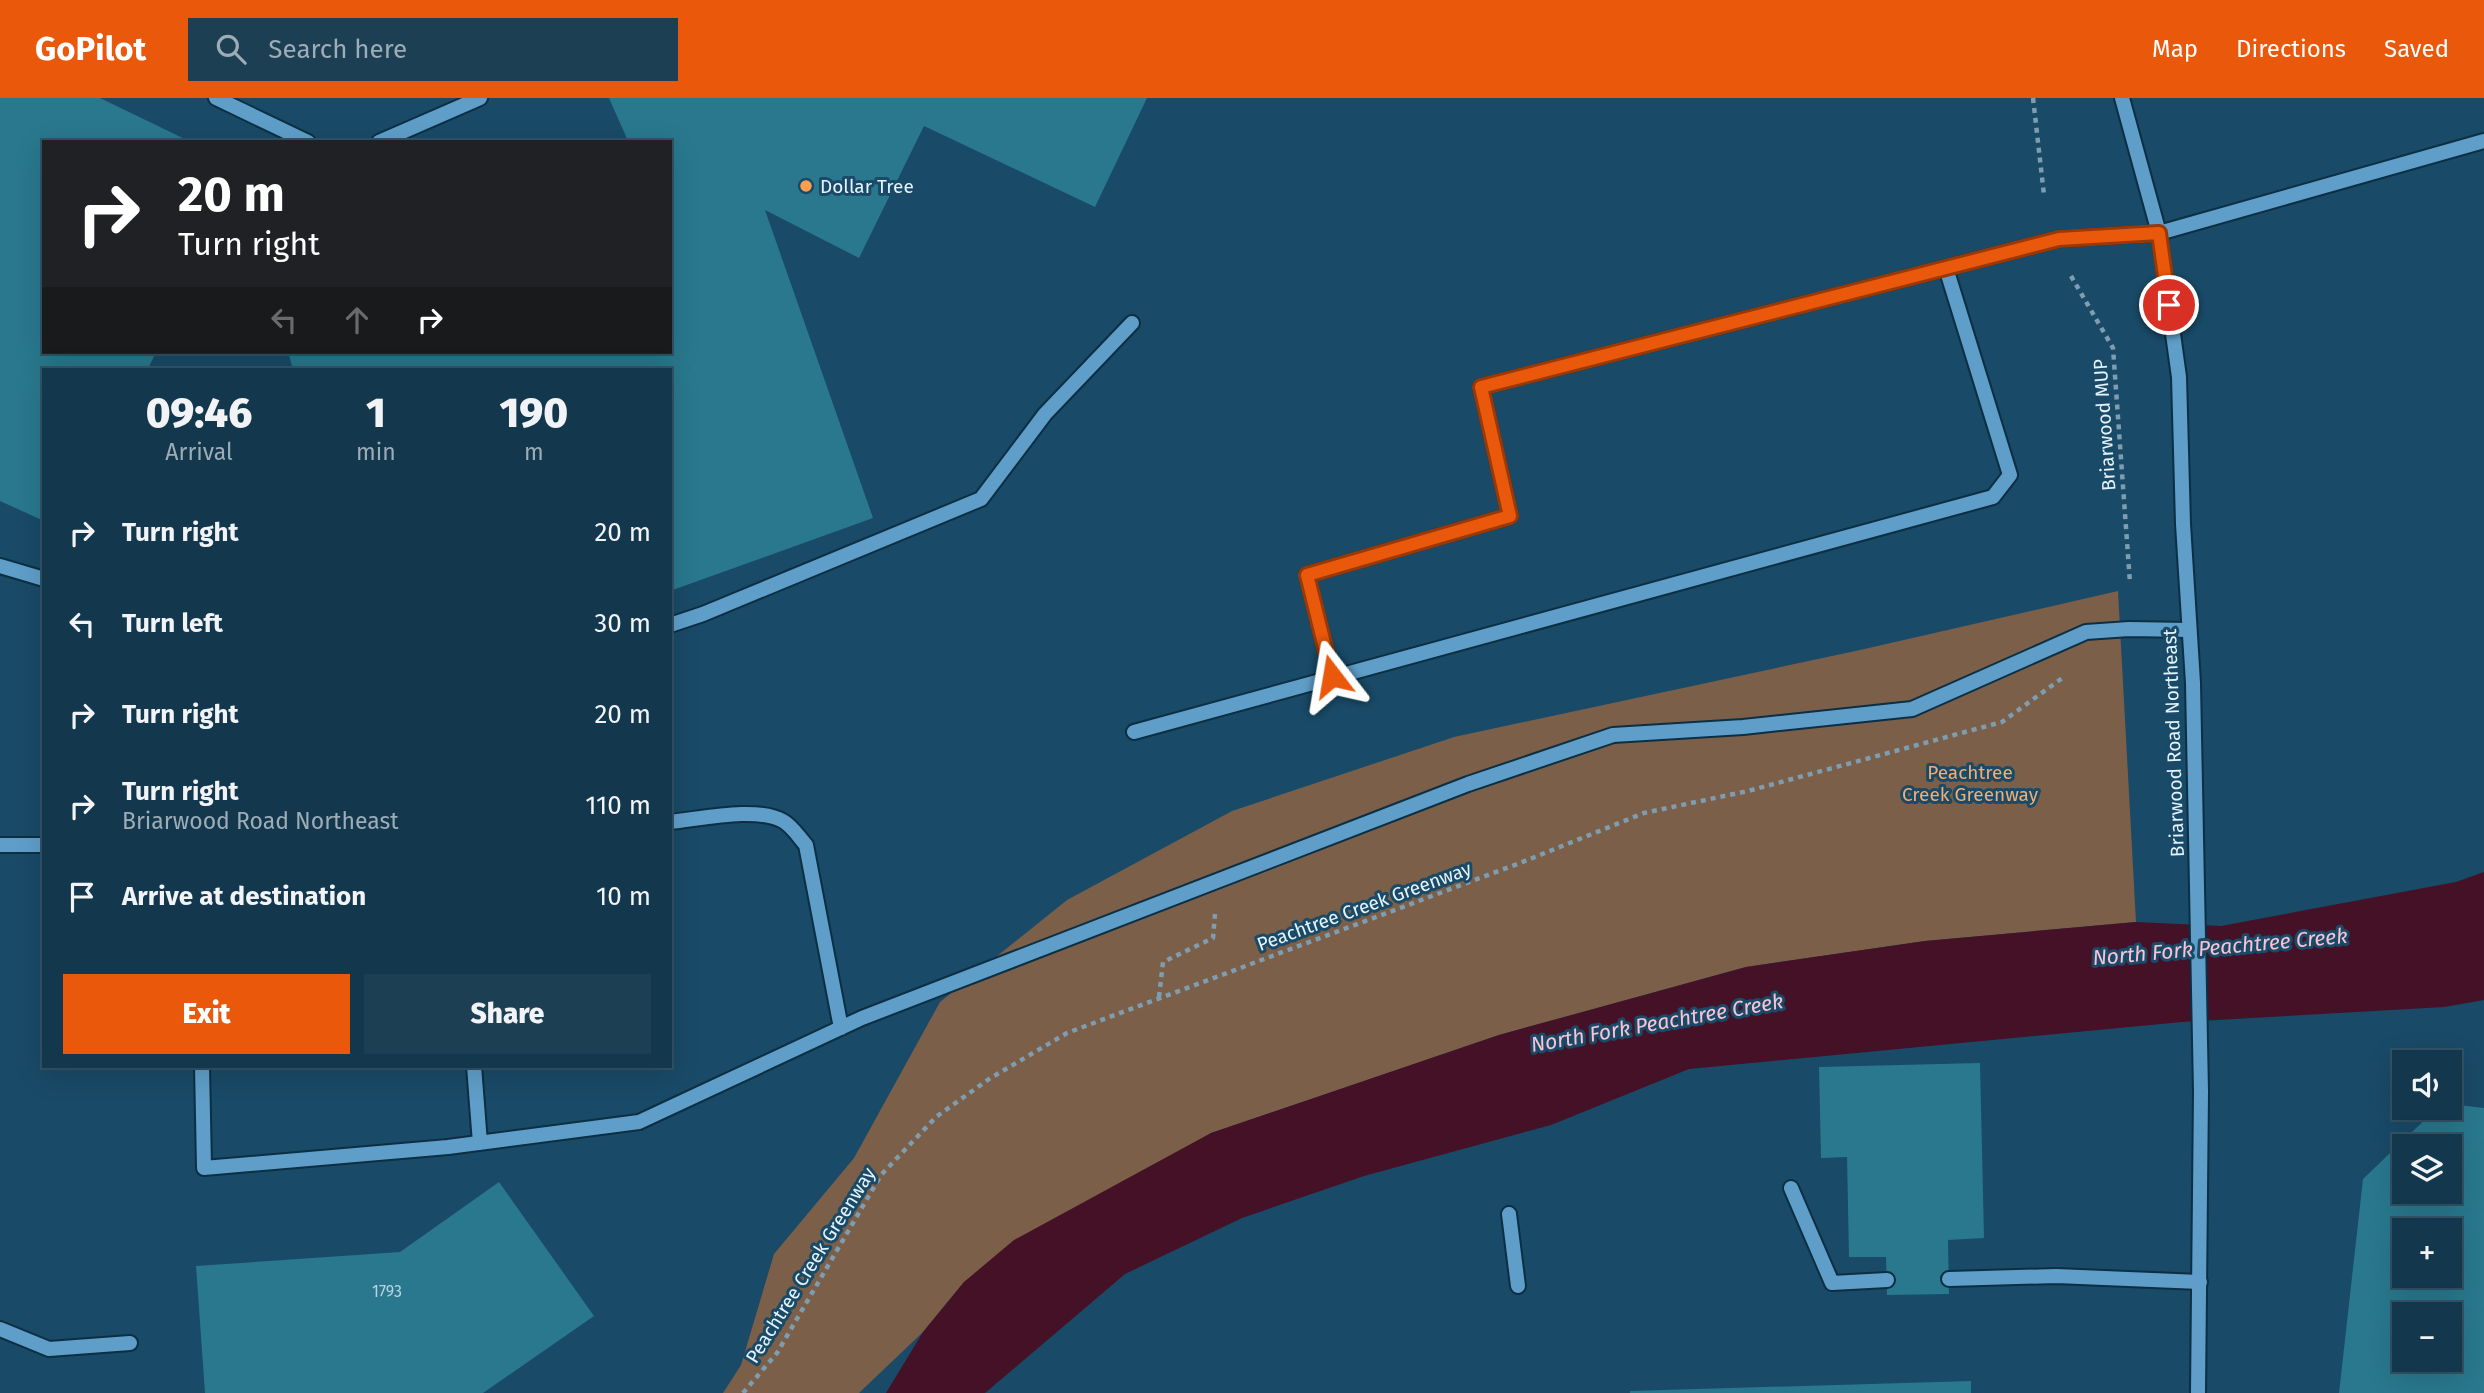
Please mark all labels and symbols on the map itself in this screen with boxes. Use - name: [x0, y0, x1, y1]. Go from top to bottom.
- place label: Dollar Tree: [820, 175, 914, 198]
- marker: Dollar Tree: [798, 178, 814, 194]
- pin: [2139, 275, 2199, 335]
- street label: Briarwood MUP: [2088, 358, 2121, 492]
- street label: Briarwood Road Northeast: [2158, 628, 2189, 858]
- position arrow: [1295, 639, 1369, 713]
- park label: Peachtree Creek Greenway: [1902, 761, 2039, 806]
- street label: Peachtree Creek Greenway: [1254, 857, 1475, 956]
- water label: North Fork Peachtree Creek: [2091, 923, 2349, 971]
- water label: North Fork Peachtree Creek: [1529, 988, 1785, 1058]
- street label: Peachtree Creek Greenway: [741, 1163, 881, 1367]
- house number: 1793: [372, 1282, 402, 1301]

